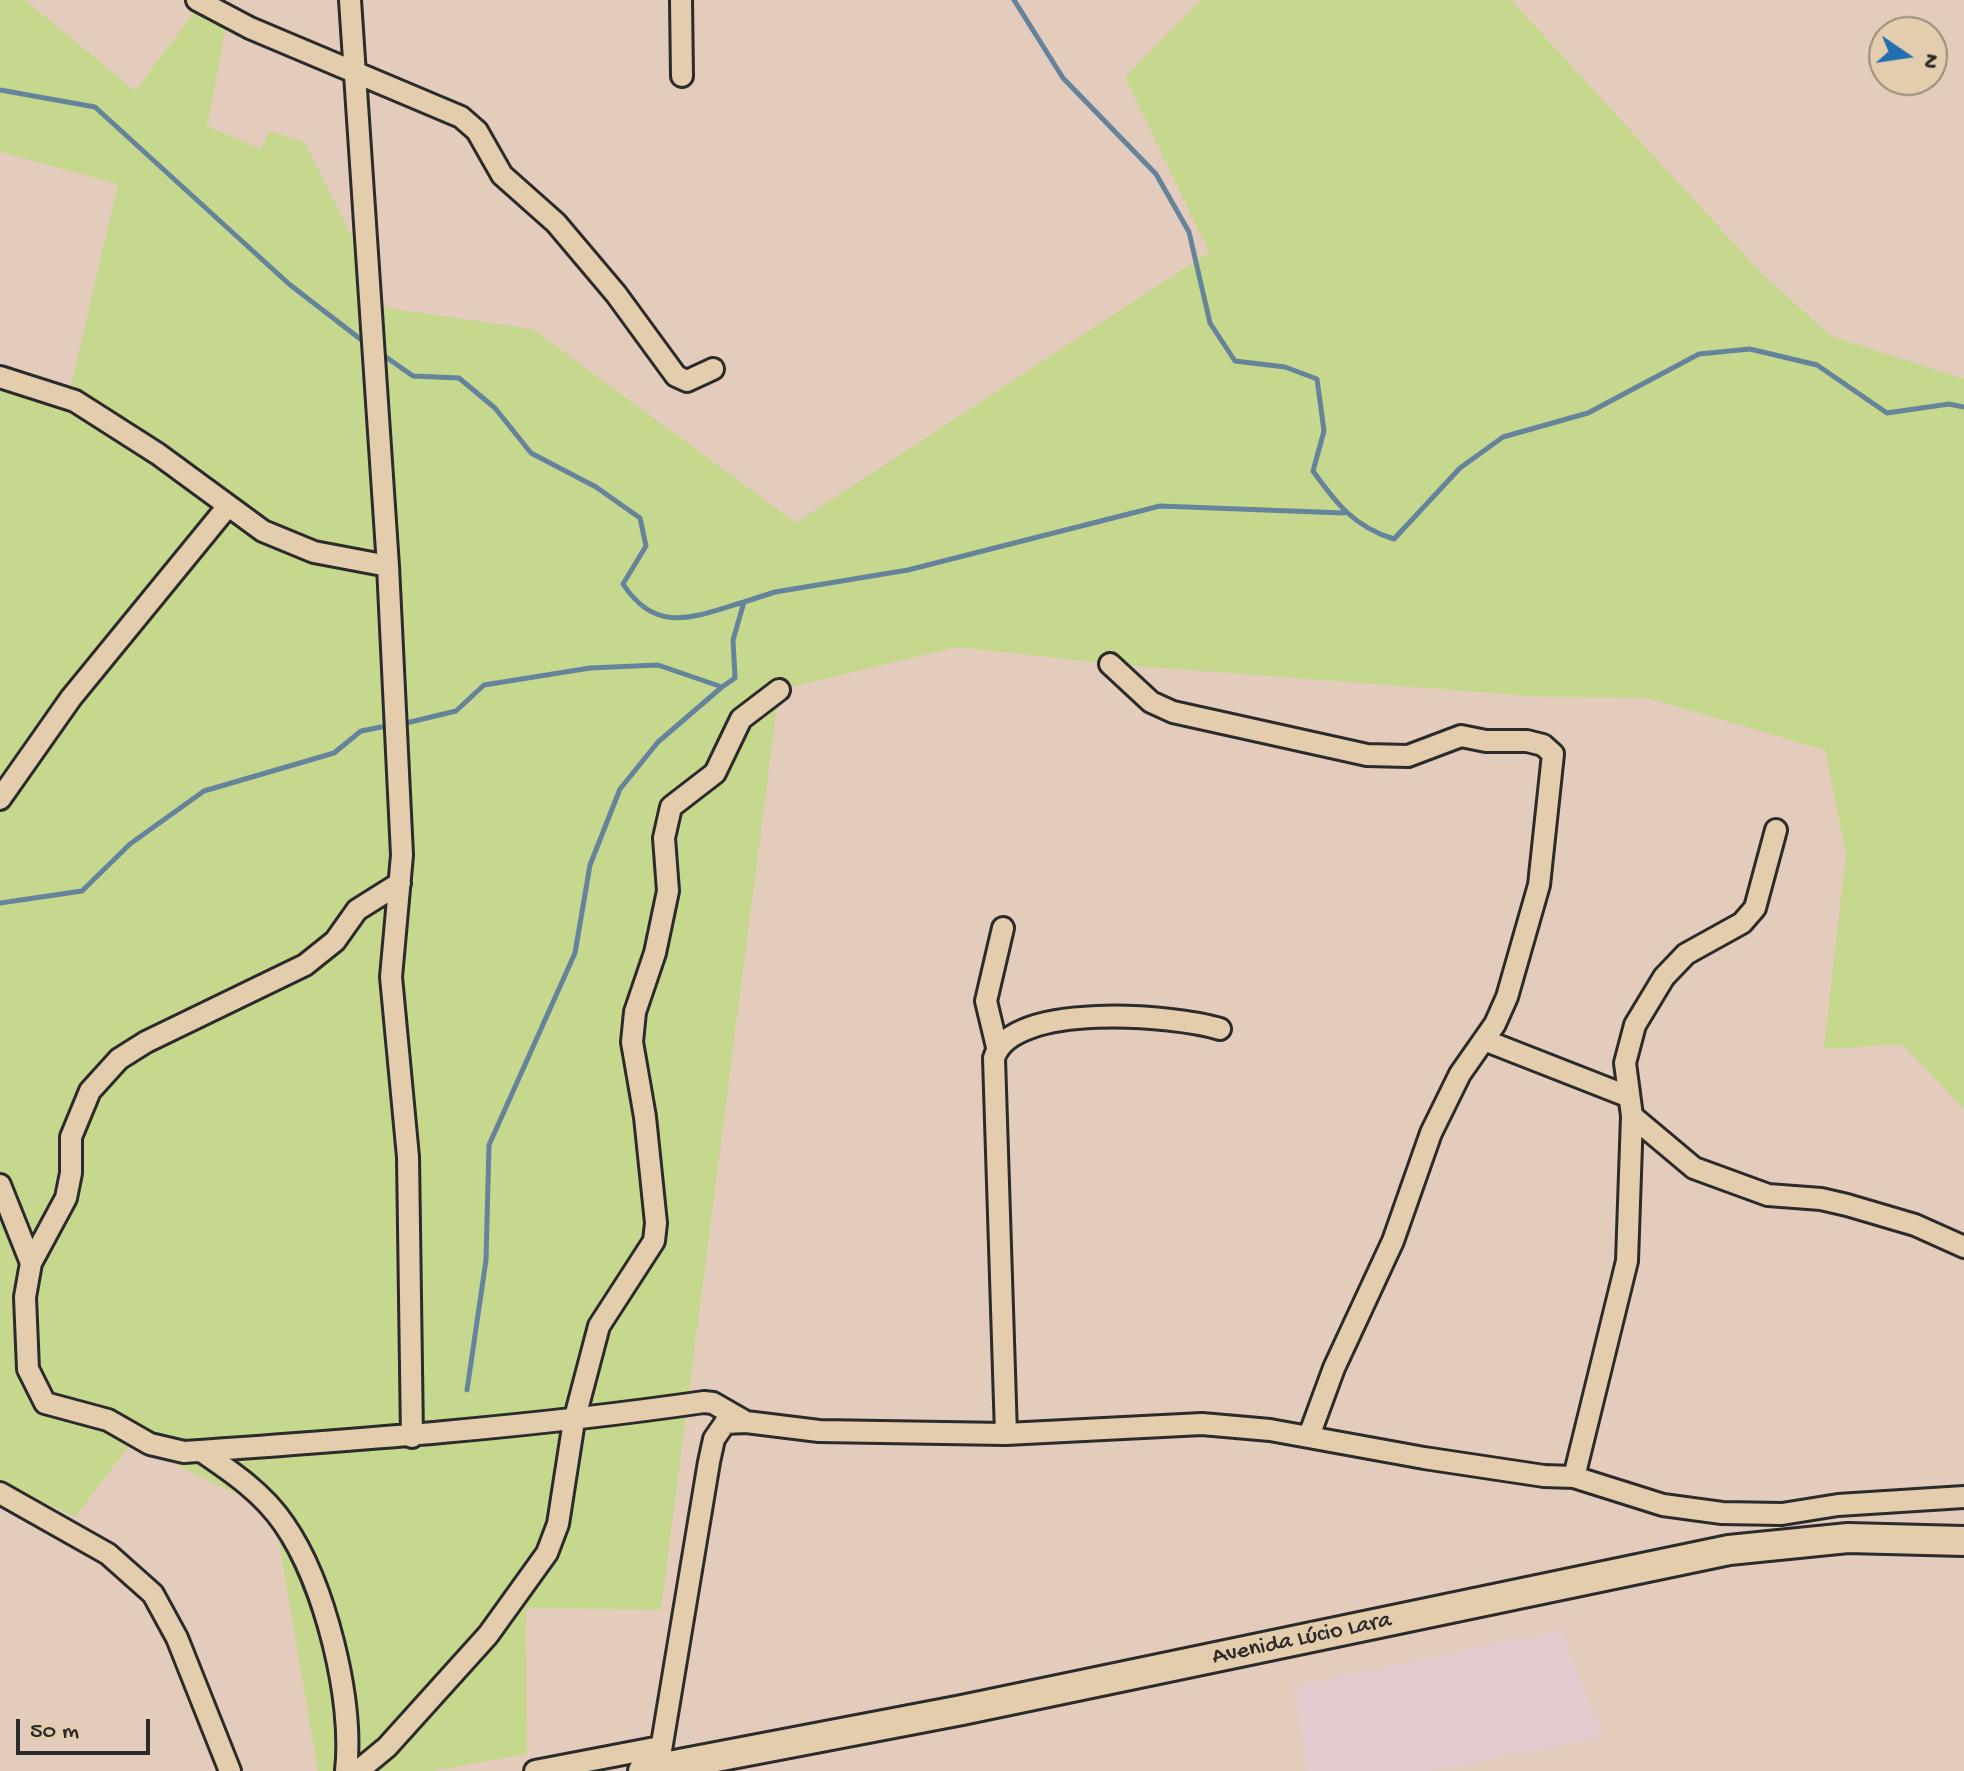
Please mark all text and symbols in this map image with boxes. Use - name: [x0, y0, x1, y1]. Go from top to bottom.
- north arrow: [1868, 16, 1948, 96]
- text: N: [1915, 51, 1944, 71]
- street label: Avenida Lúcio Lara: [1210, 1607, 1394, 1673]
- scale bar: [20, 1703, 154, 1753]
- text: 50 m: [30, 1718, 79, 1747]

